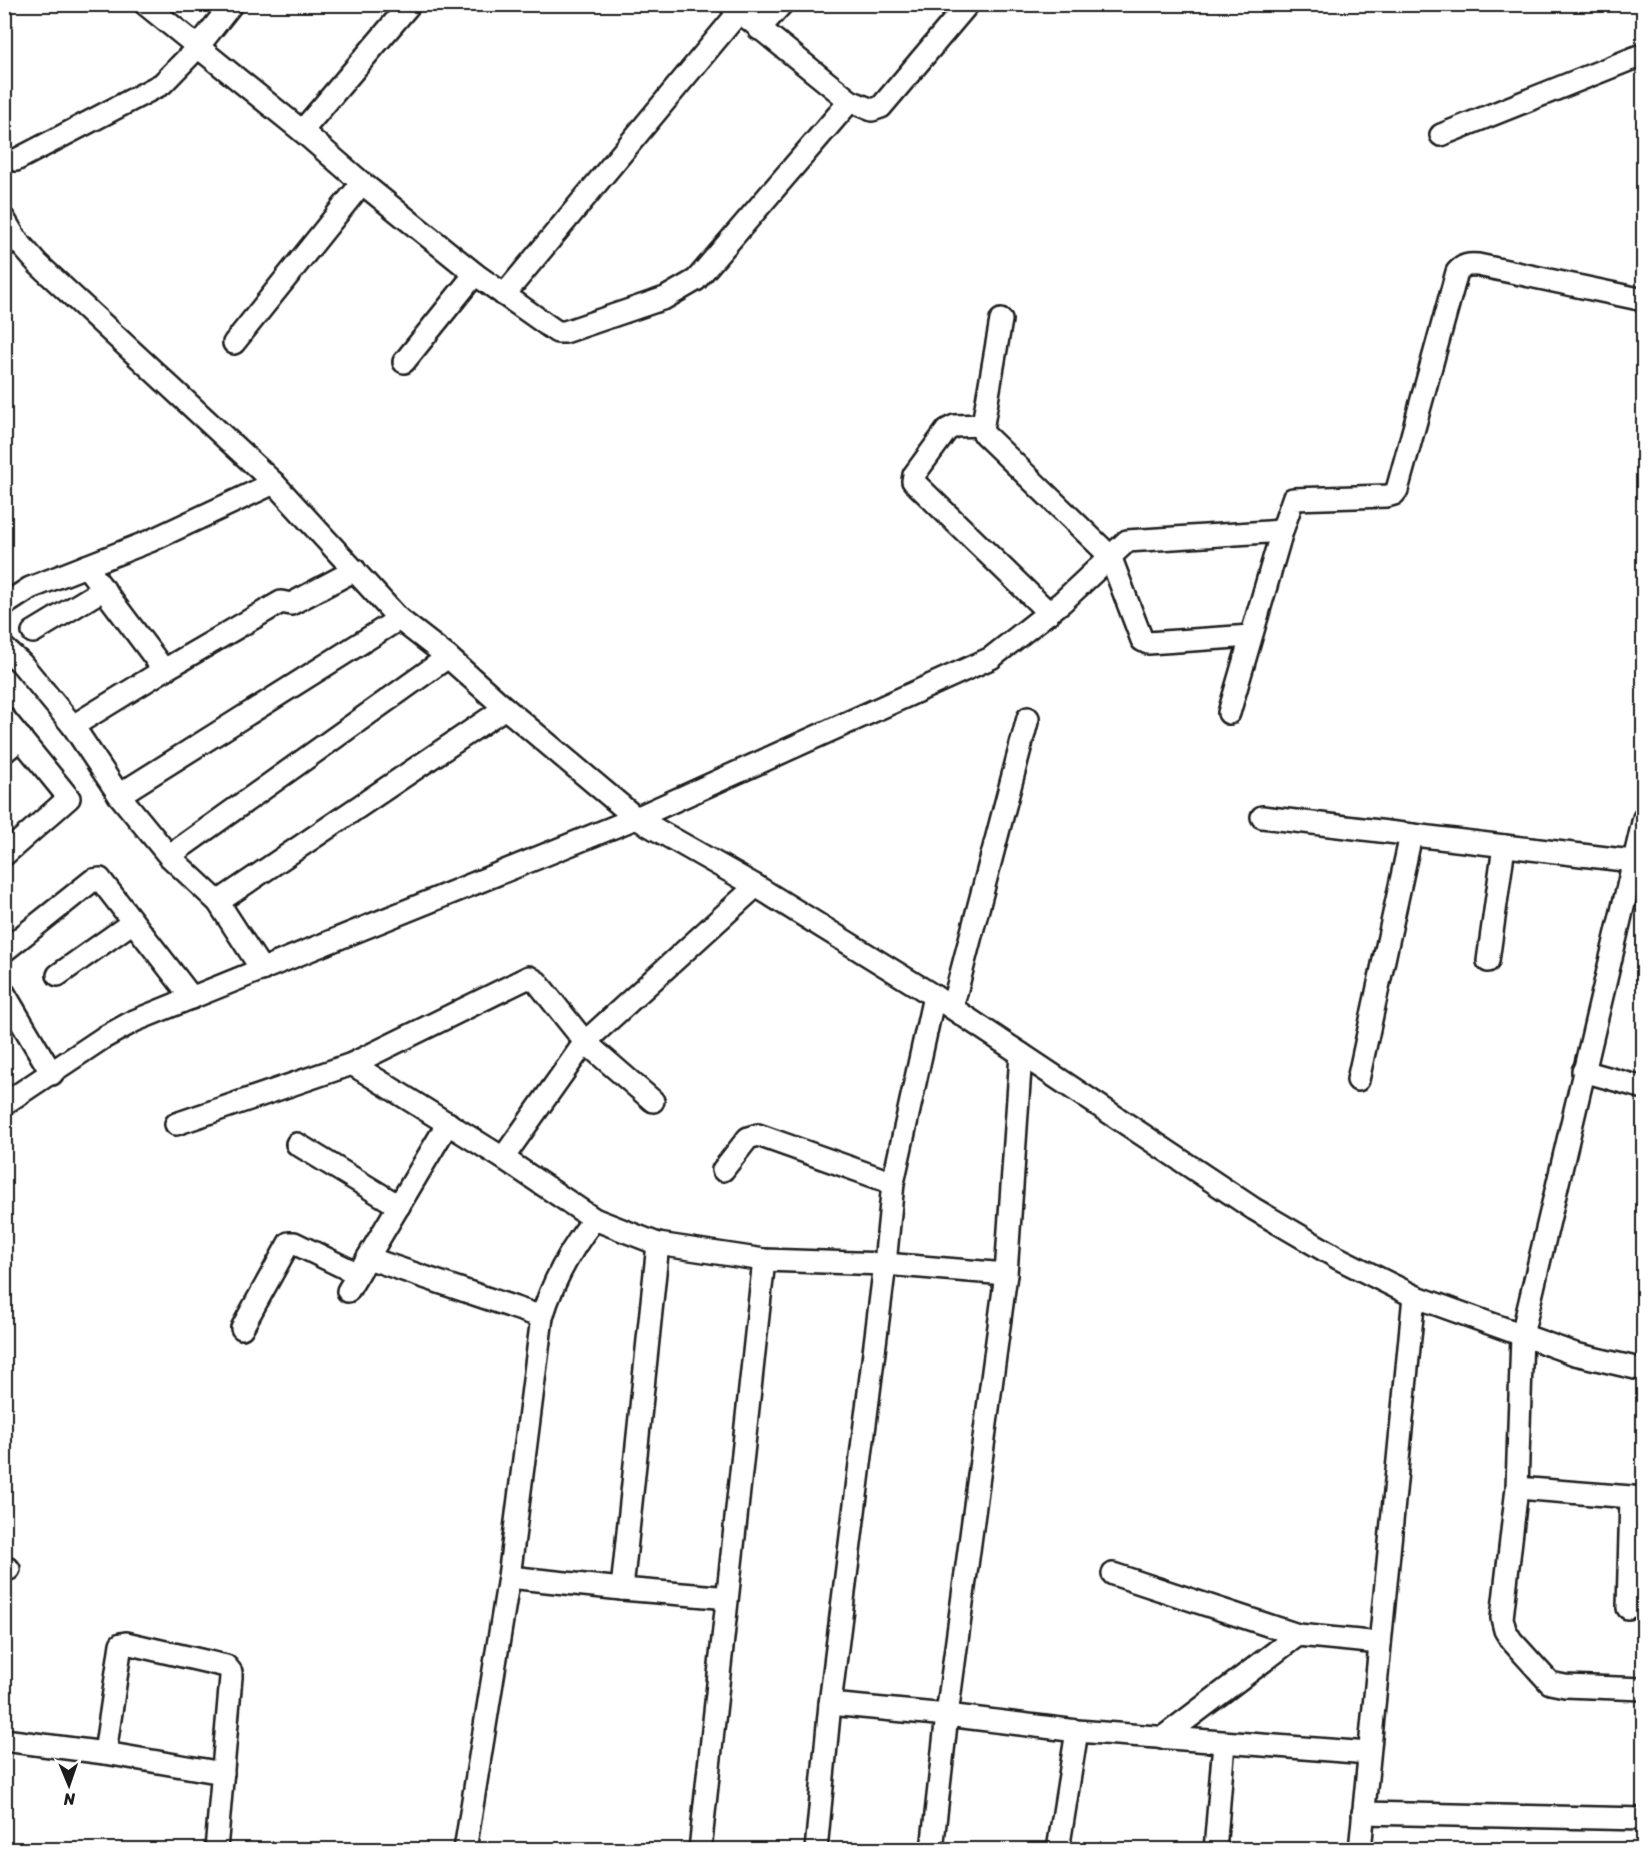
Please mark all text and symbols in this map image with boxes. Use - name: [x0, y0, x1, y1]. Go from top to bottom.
- north arrow: [39, 1755, 99, 1815]
- text: N: [63, 1785, 77, 1814]

